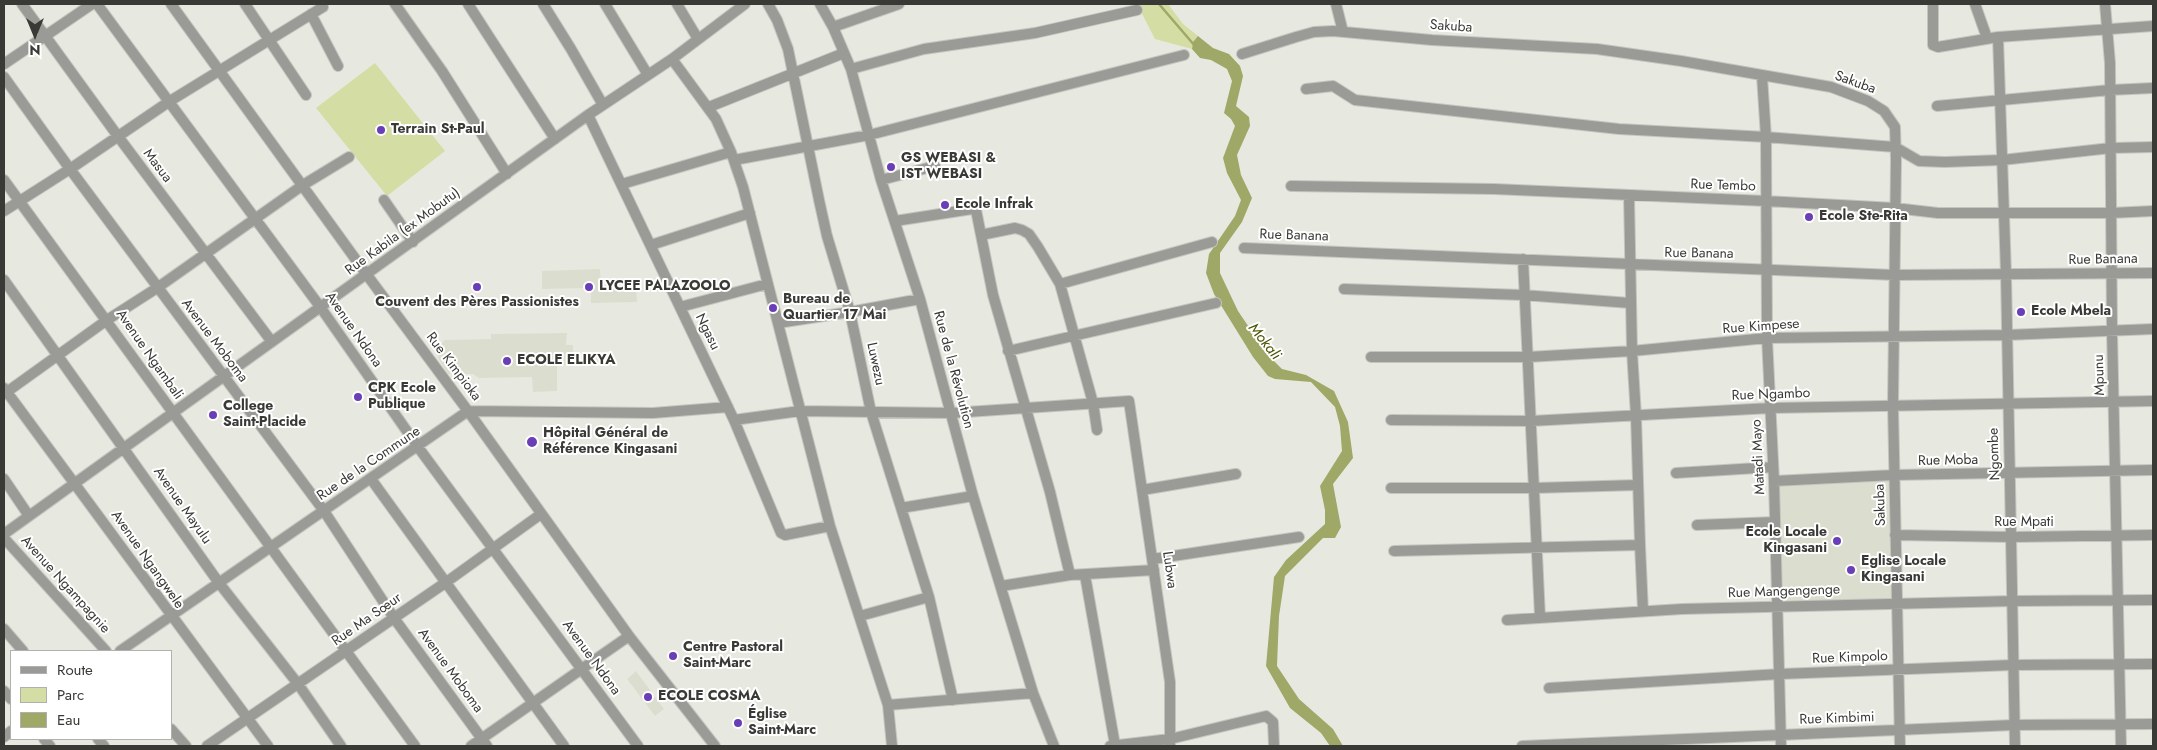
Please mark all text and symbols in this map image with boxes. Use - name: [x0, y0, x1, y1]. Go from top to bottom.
- north arrow: [10, 10, 60, 60]
- street label: Sakuba: [1429, 17, 1473, 37]
- text: N: [29, 40, 41, 60]
- street label: Sakuba: [1832, 68, 1878, 98]
- place label: Terrain St-Paul: [391, 122, 485, 138]
- marker: Terrain St-Paul: [375, 124, 387, 136]
- street label: Masua: [139, 146, 175, 186]
- place label: GS WEBASI & IST WEBASI: [901, 151, 996, 184]
- marker: GS WEBASI & IST WEBASI: [885, 161, 897, 173]
- street label: Rue Tembo: [1690, 176, 1756, 196]
- street label: Rue Kabila (ex Mobutu): [342, 185, 464, 279]
- place label: Ecole Infrak: [955, 197, 1033, 213]
- marker: Ecole Infrak: [939, 199, 951, 211]
- place label: Ecole Ste-Rita: [1819, 209, 1908, 225]
- marker: Ecole Ste-Rita: [1803, 211, 1815, 223]
- street label: Rue Banana: [1259, 226, 1329, 246]
- street label: Rue Banana: [1664, 245, 1734, 263]
- street label: Rue Banana: [2068, 251, 2138, 269]
- place label: LYCEE PALAZOOLO: [599, 279, 730, 295]
- marker: Couvent des Pères Passionistes: [471, 281, 483, 293]
- marker: LYCEE PALAZOOLO: [583, 281, 595, 293]
- street label: Avenue Ndona: [321, 289, 385, 371]
- place label: Bureau de Quartier 17 Mai: [783, 292, 886, 324]
- place label: Couvent des Pères Passionistes: [375, 295, 579, 311]
- street label: Avenue Moboma: [177, 296, 251, 386]
- marker: Bureau de Quartier 17 Mai: [767, 302, 779, 314]
- place label: Ecole Mbela: [2031, 304, 2111, 320]
- marker: Ecole Mbela: [2015, 306, 2027, 318]
- street label: Avenue Ngambali: [112, 307, 186, 403]
- street label: Rue de la Révolution: [929, 309, 977, 431]
- street label: Ngasu: [691, 311, 723, 353]
- street label: Rue Kimpese: [1722, 316, 1800, 338]
- water label: Mokali: [1244, 320, 1284, 364]
- street label: Rue Kimpioka: [422, 330, 484, 404]
- street label: Luwezu: [862, 341, 888, 387]
- place label: ECOLE ELIKYA: [517, 353, 615, 369]
- street label: Mpunu: [2091, 354, 2109, 396]
- marker: ECOLE ELIKYA: [501, 355, 513, 367]
- place label: CPK Ecole Publique: [368, 381, 436, 414]
- street label: Rue Ngambo: [1731, 385, 1811, 405]
- marker: CPK Ecole Publique: [352, 391, 364, 403]
- place label: College Saint-Placide: [223, 399, 306, 432]
- marker: College Saint-Placide: [207, 409, 219, 421]
- street label: Matadi Mayo: [1749, 419, 1769, 495]
- street label: Rue de la Commune: [314, 423, 424, 505]
- place label: Hôpital Général de Référence Kingasani: [543, 426, 677, 458]
- street label: Ngombe: [1986, 427, 2004, 481]
- marker: Hôpital Général de Référence Kingasani: [525, 435, 539, 449]
- street label: Rue Moba: [1918, 452, 1978, 470]
- street label: Avenue Mayulu: [149, 464, 215, 548]
- street label: Sakuba: [1872, 483, 1890, 527]
- street label: Avenue Ngangwele: [107, 508, 187, 612]
- street label: Rue Mpati: [1994, 515, 2054, 531]
- place label: Ecole Locale Kingasani: [1745, 525, 1827, 558]
- street label: Avenue Ngampagnie: [17, 533, 113, 637]
- marker: Ecole Locale Kingasani: [1831, 535, 1843, 547]
- street label: Lubwa: [1158, 550, 1180, 590]
- place label: Eglise Locale Kingasani: [1861, 554, 1946, 586]
- marker: Eglise Locale Kingasani: [1845, 564, 1857, 576]
- street label: Rue Mangengenge: [1728, 582, 1840, 602]
- street label: Rue Ma Sœur: [329, 590, 405, 650]
- street label: Avenue Ndona: [558, 617, 624, 699]
- street label: Avenue Moboma: [414, 626, 486, 716]
- place label: Centre Pastoral Saint-Marc: [683, 640, 783, 672]
- street label: Rue Kimpolo: [1812, 648, 1888, 668]
- legend: [10, 650, 172, 740]
- marker: Centre Pastoral Saint-Marc: [667, 650, 679, 662]
- text: Route: [57, 659, 93, 681]
- text: Parc: [57, 684, 84, 706]
- place label: ECOLE COSMA: [658, 689, 761, 705]
- marker: ECOLE COSMA: [642, 691, 654, 703]
- place label: Église Saint-Marc: [748, 707, 816, 740]
- text: Eau: [57, 709, 80, 731]
- street label: Rue Kimbimi: [1799, 709, 1875, 729]
- marker: Église Saint-Marc: [732, 717, 744, 729]

